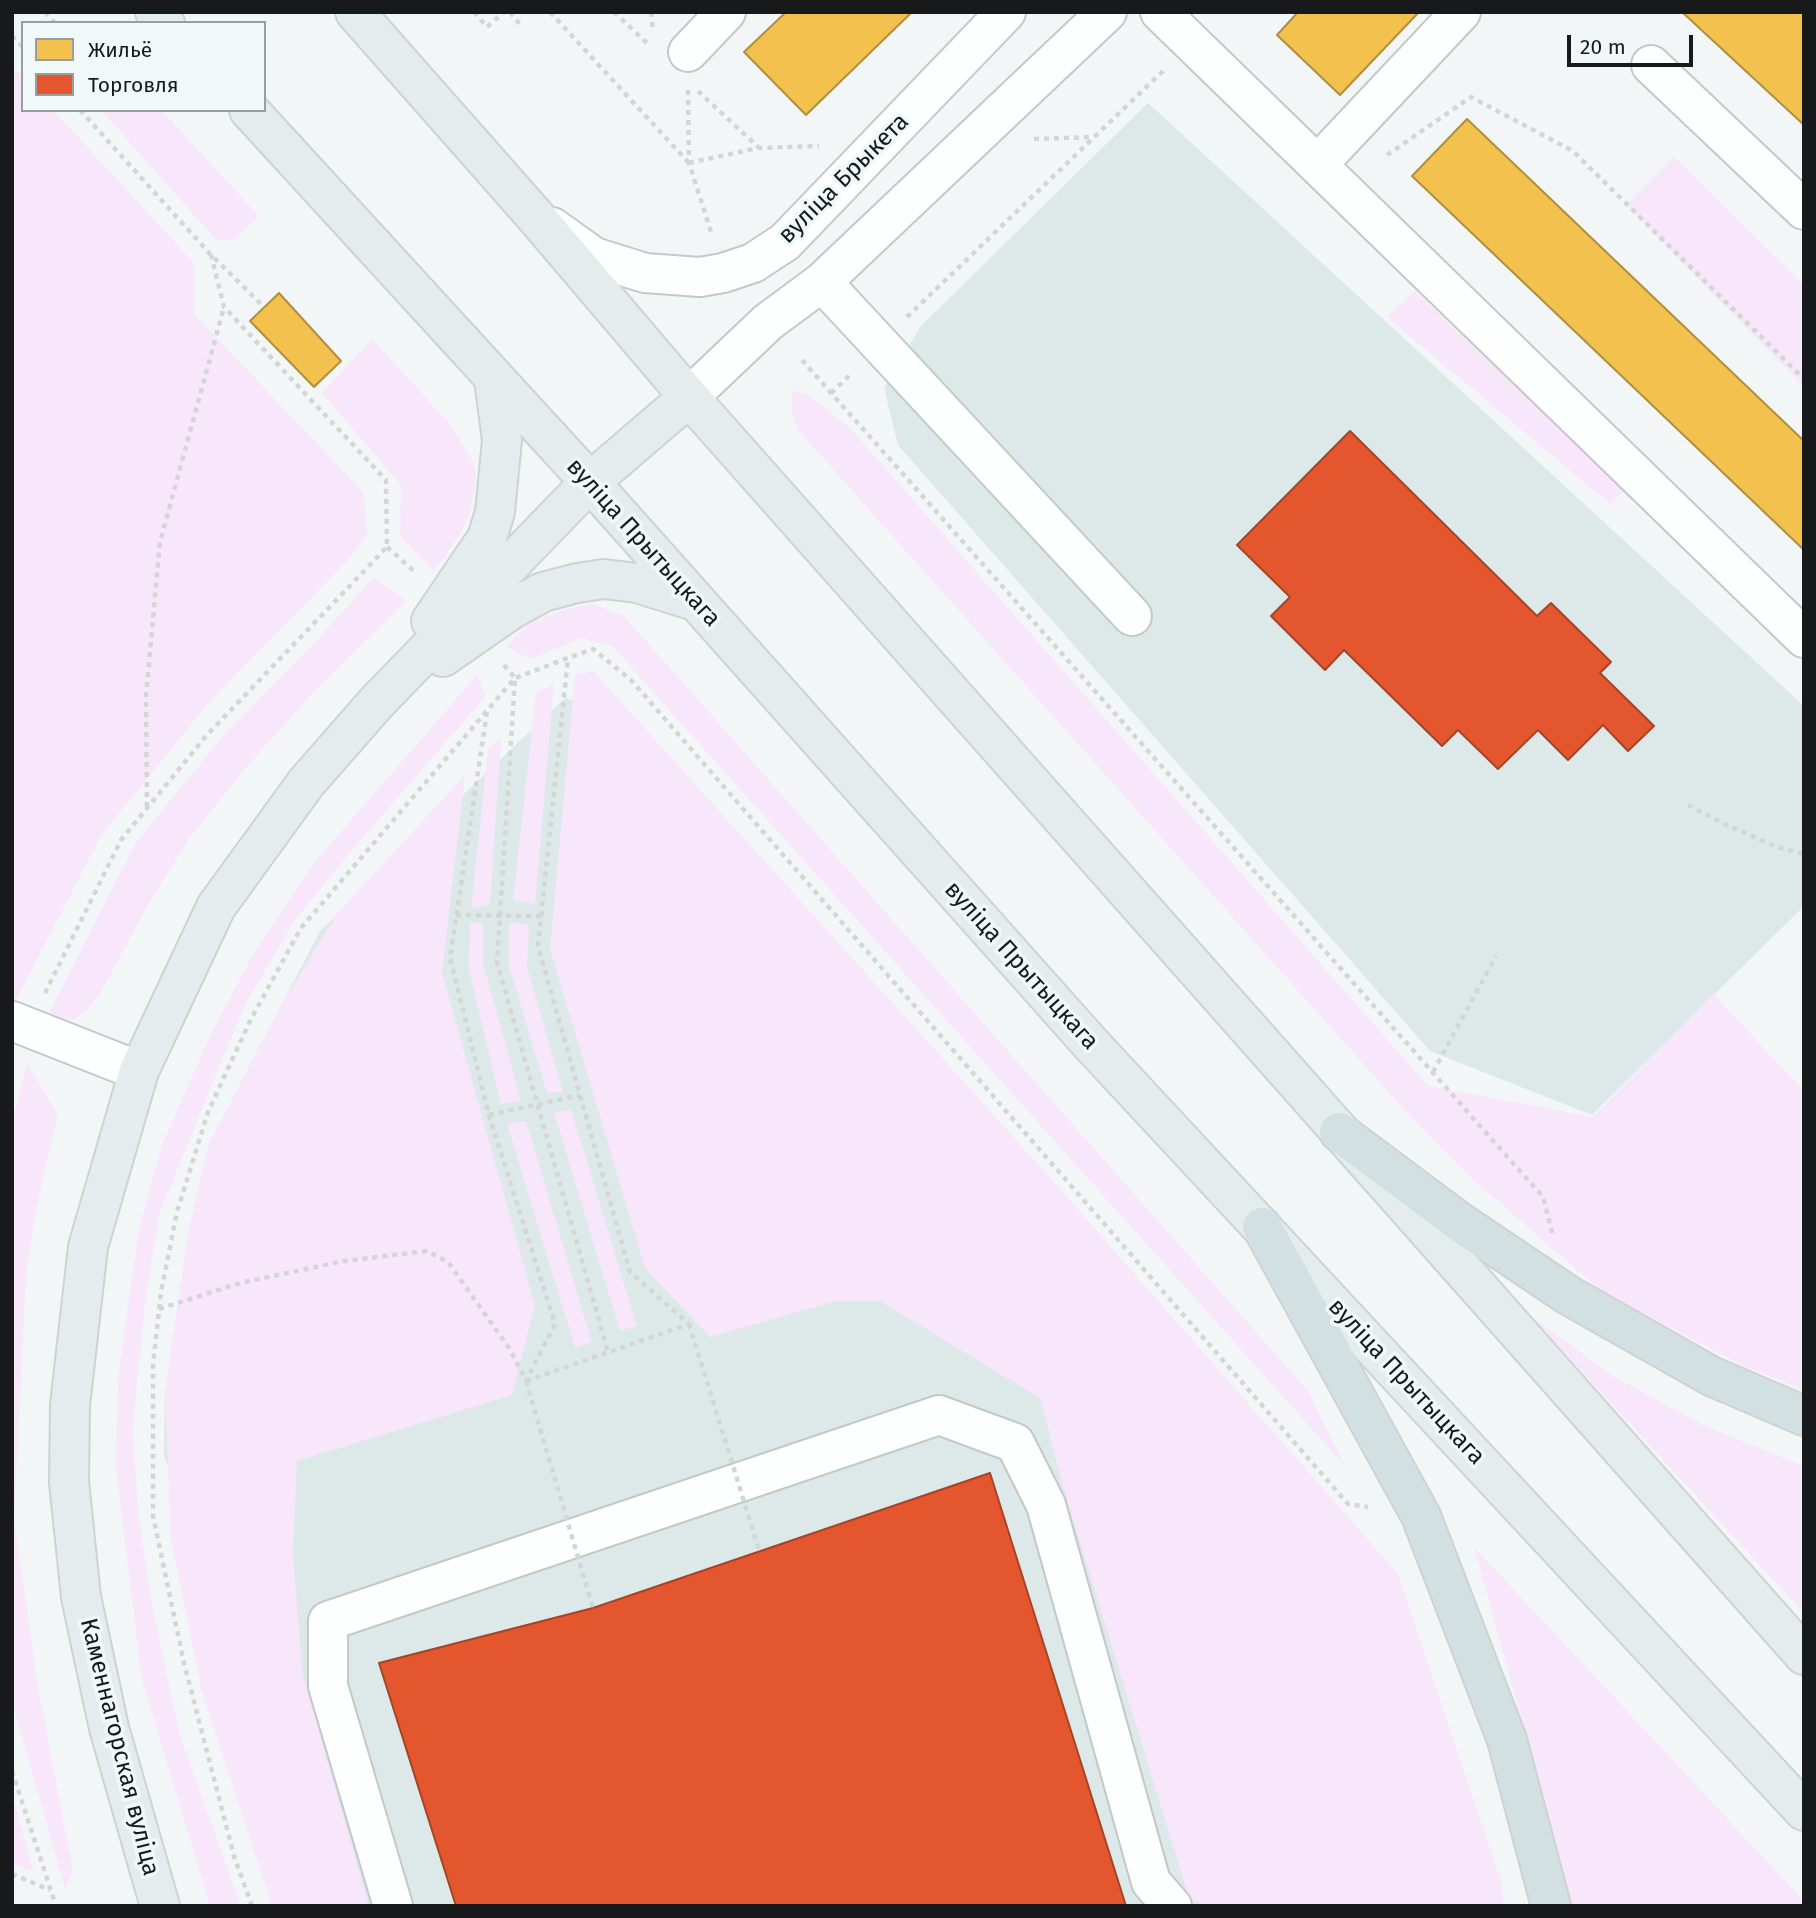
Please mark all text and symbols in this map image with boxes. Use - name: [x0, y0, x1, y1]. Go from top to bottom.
- legend: [21, 21, 266, 112]
- scale bar: [1571, 21, 1697, 65]
- text: 20 m: [1580, 34, 1626, 60]
- text: Жильё: [88, 37, 152, 63]
- text: Торговля: [88, 72, 179, 98]
- street label: вуліца Брыкета: [773, 108, 915, 250]
- street label: вуліца Прытыцкага: [560, 453, 726, 633]
- street label: вуліца Прытыцкага: [938, 876, 1104, 1056]
- street label: вуліца Прытыцкага: [1322, 1293, 1490, 1471]
- street label: Каменнагорская вуліца: [73, 1615, 165, 1879]

